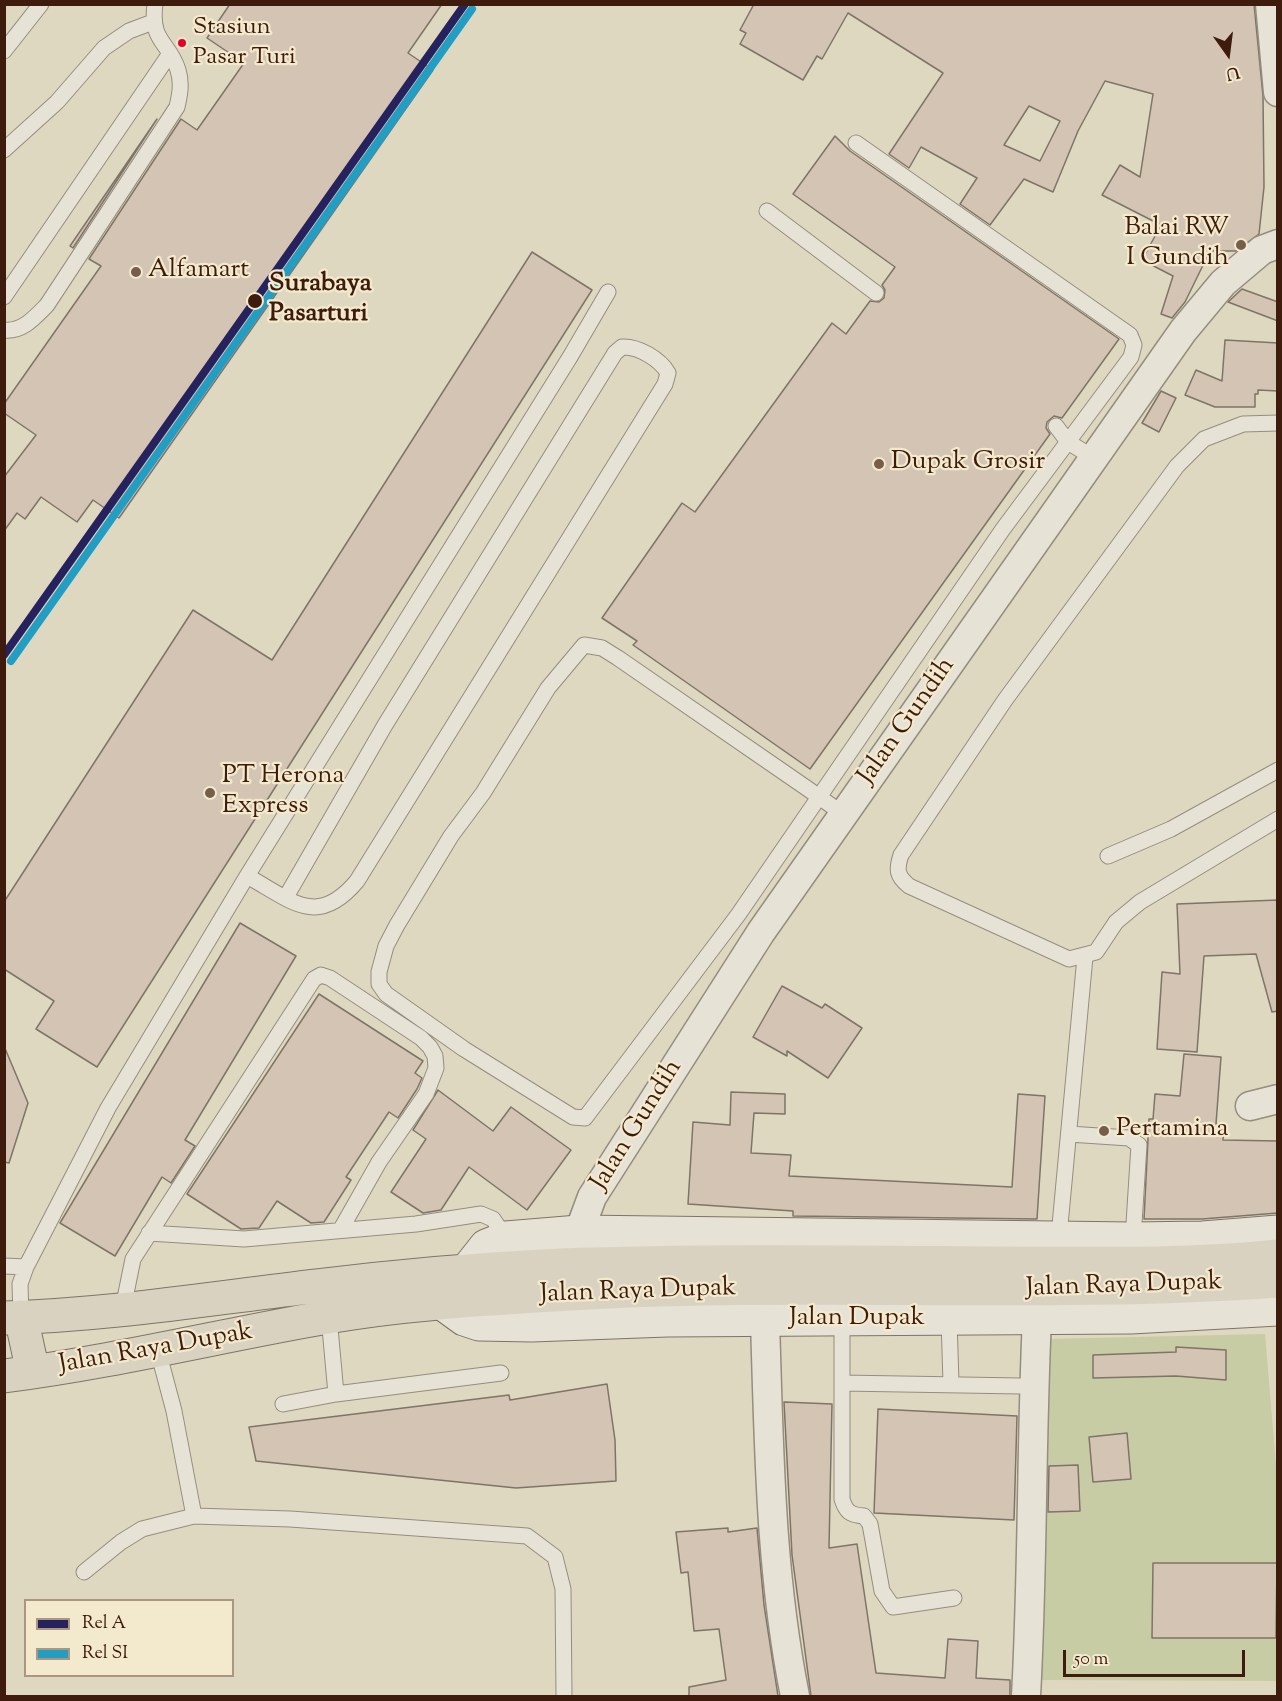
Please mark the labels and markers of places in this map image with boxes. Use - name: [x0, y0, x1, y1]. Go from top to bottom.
- place label: Stasiun Pasar Turi: [193, 15, 296, 71]
- marker: Stasiun Pasar Turi: [176, 37, 188, 49]
- place label: Balai RW I Gundih: [1124, 214, 1229, 276]
- marker: Balai RW I Gundih: [1234, 238, 1248, 252]
- place label: Alfamart: [148, 256, 249, 288]
- marker: Alfamart: [129, 265, 143, 279]
- place label: Surabaya Pasarturi: [269, 270, 372, 332]
- marker: Surabaya Pasarturi: [246, 292, 264, 310]
- place label: Dupak Grosir: [891, 448, 1045, 480]
- marker: Dupak Grosir: [872, 457, 886, 471]
- place label: PT Herona Express: [222, 762, 344, 824]
- marker: PT Herona Express: [203, 786, 217, 800]
- place label: Pertamina: [1116, 1115, 1229, 1147]
- marker: Pertamina: [1097, 1124, 1111, 1138]

